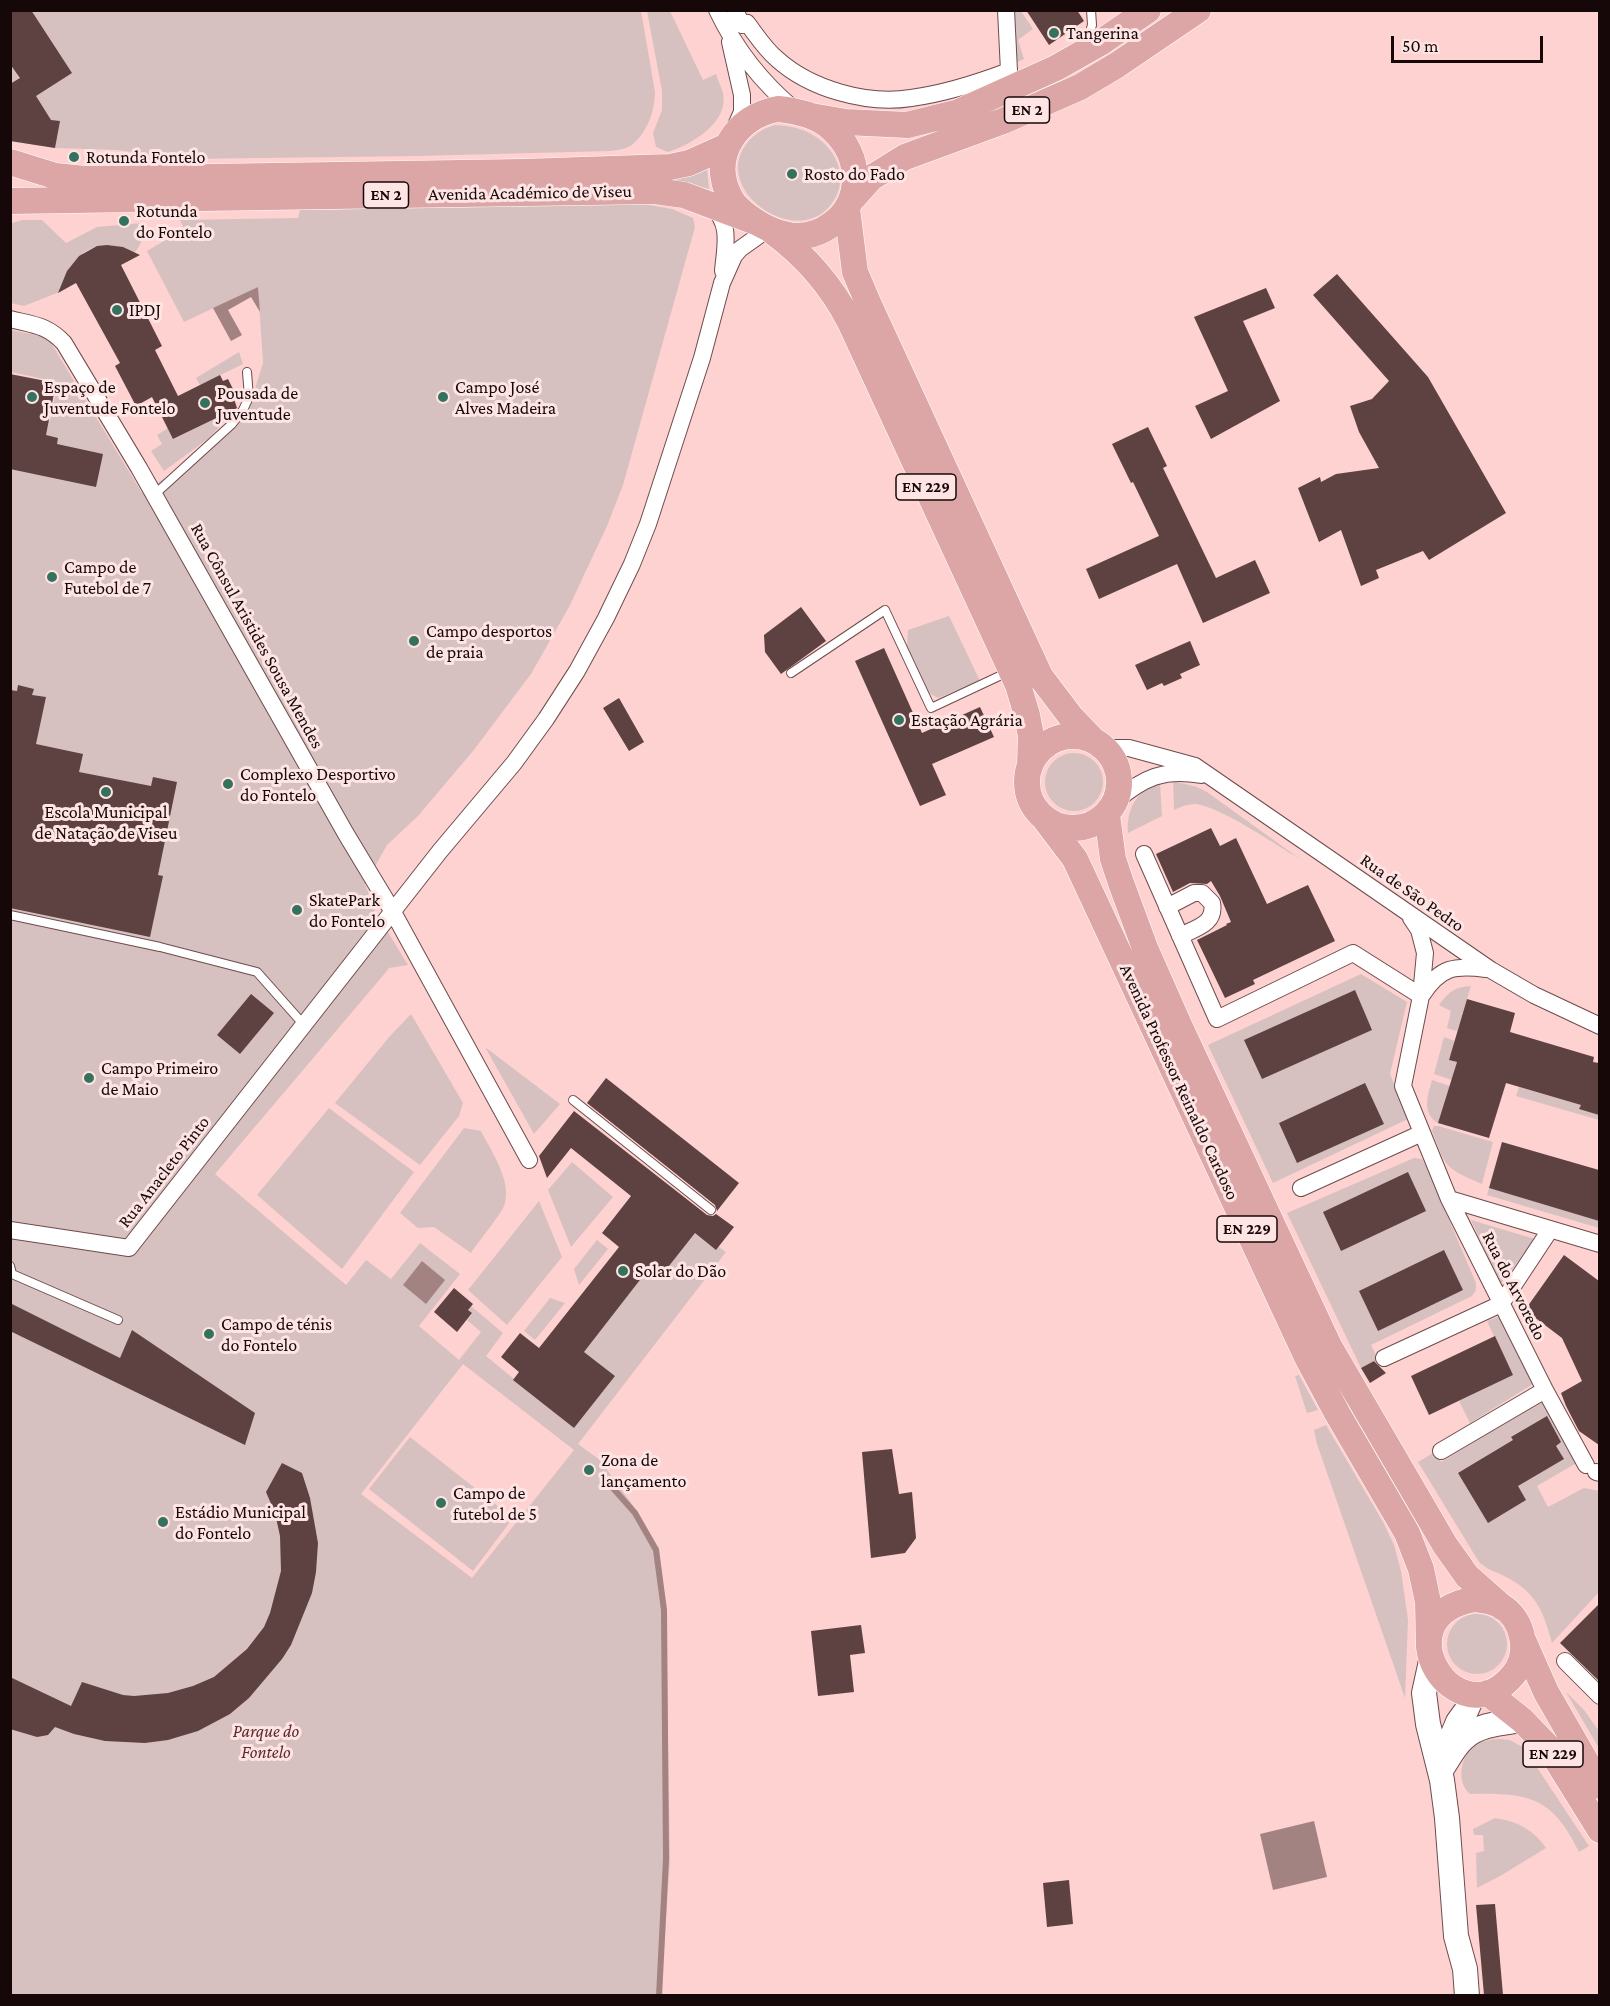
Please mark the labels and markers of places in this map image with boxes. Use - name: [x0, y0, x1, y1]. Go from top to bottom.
- place label: Tangerina: [1066, 22, 1139, 44]
- marker: Tangerina: [1047, 26, 1061, 40]
- place label: Rotunda Fontelo: [86, 146, 206, 168]
- marker: Rotunda Fontelo: [67, 150, 81, 164]
- place label: Rosto do Fado: [804, 163, 905, 185]
- marker: Rosto do Fado: [785, 167, 799, 181]
- place label: Rotunda do Fontelo: [136, 200, 212, 242]
- marker: Rotunda do Fontelo: [117, 214, 131, 228]
- place label: IPDJ: [129, 299, 161, 321]
- marker: IPDJ: [110, 303, 124, 317]
- place label: Espaço de Juventude Fontelo: [44, 376, 175, 418]
- place label: Campo José Alves Madeira: [455, 376, 556, 418]
- place label: Pousada de Juventude: [217, 382, 298, 424]
- marker: Espaço de Juventude Fontelo: [25, 390, 39, 404]
- marker: Campo José Alves Madeira: [436, 390, 450, 404]
- marker: Pousada de Juventude: [198, 396, 212, 410]
- place label: Campo de Futebol de 7: [64, 556, 151, 598]
- marker: Campo de Futebol de 7: [45, 570, 59, 584]
- place label: Campo desportos de praia: [426, 620, 552, 662]
- marker: Campo desportos de praia: [407, 634, 421, 648]
- place label: Estação Agrária: [911, 709, 1023, 731]
- marker: Estação Agrária: [892, 713, 906, 727]
- place label: Complexo Desportivo do Fontelo: [240, 763, 396, 806]
- marker: Complexo Desportivo do Fontelo: [221, 777, 235, 791]
- marker: Escola Municipal de Natação de Viseu: [99, 785, 113, 799]
- place label: Escola Municipal de Natação de Viseu: [34, 801, 178, 844]
- place label: SkatePark do Fontelo: [309, 889, 385, 932]
- marker: SkatePark do Fontelo: [290, 903, 304, 917]
- place label: Campo Primeiro de Maio: [101, 1057, 218, 1100]
- marker: Campo Primeiro de Maio: [82, 1071, 96, 1085]
- place label: Solar do Dão: [635, 1260, 726, 1282]
- marker: Solar do Dão: [616, 1264, 630, 1278]
- place label: Campo de ténis do Fontelo: [221, 1313, 332, 1356]
- marker: Campo de ténis do Fontelo: [202, 1327, 216, 1341]
- place label: Zona de lançamento: [601, 1449, 686, 1492]
- marker: Zona de lançamento: [582, 1463, 596, 1477]
- place label: Campo de futebol de 5: [453, 1482, 537, 1524]
- marker: Campo de futebol de 5: [434, 1496, 448, 1510]
- place label: Estádio Municipal do Fontelo: [175, 1501, 306, 1544]
- marker: Estádio Municipal do Fontelo: [156, 1515, 170, 1529]

